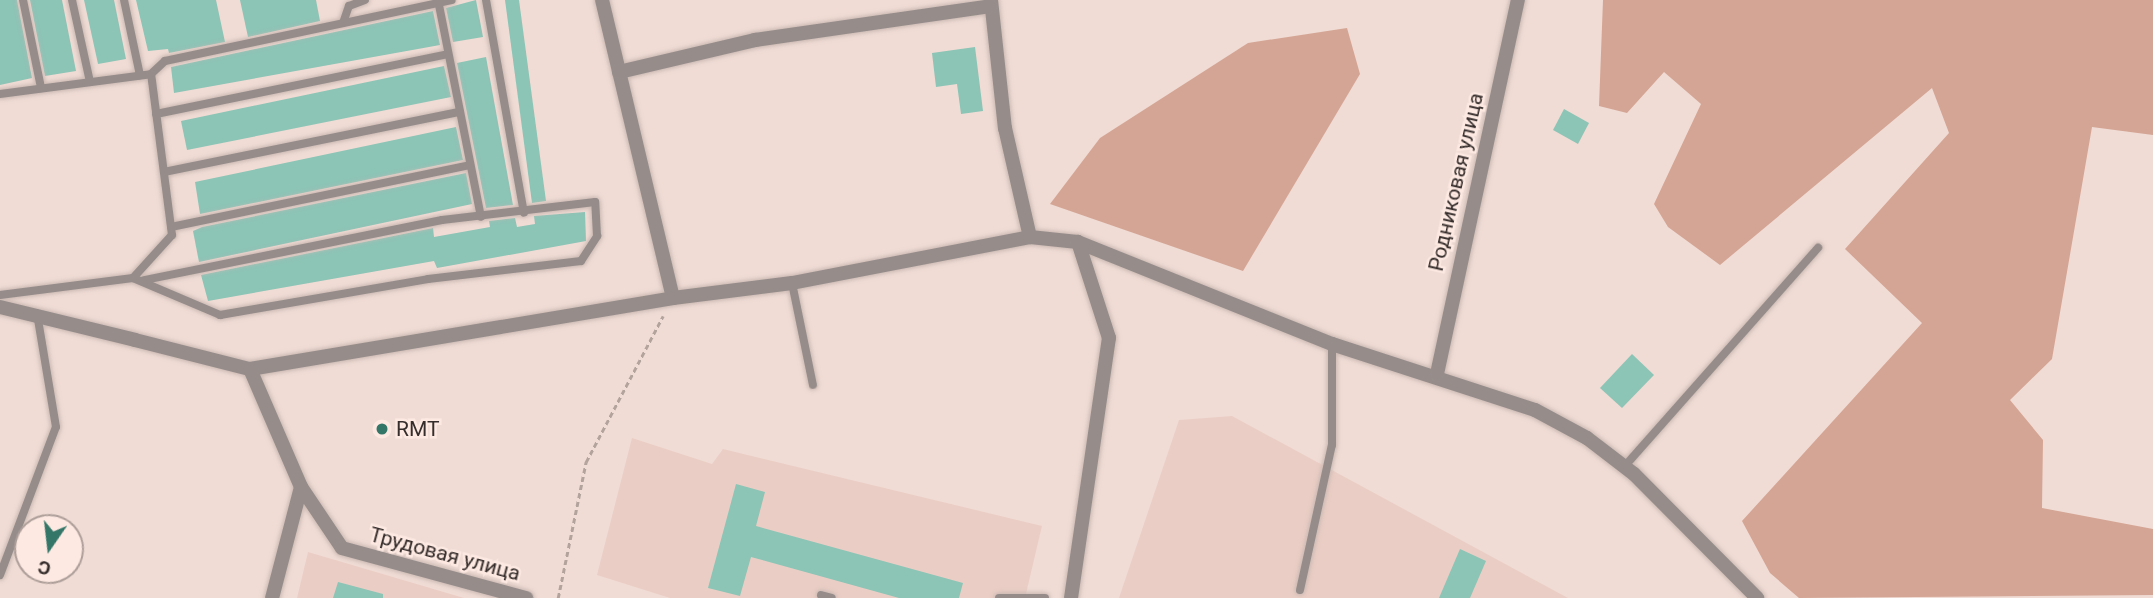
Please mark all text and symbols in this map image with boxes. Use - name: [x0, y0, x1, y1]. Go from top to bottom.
- street label: Родниковая улица: [1423, 90, 1489, 274]
- place label: RMT: [396, 416, 440, 442]
- marker: RMT: [374, 421, 390, 437]
- north arrow: [14, 514, 84, 584]
- street label: Трудовая улица: [367, 522, 523, 586]
- text: С: [35, 555, 53, 581]

